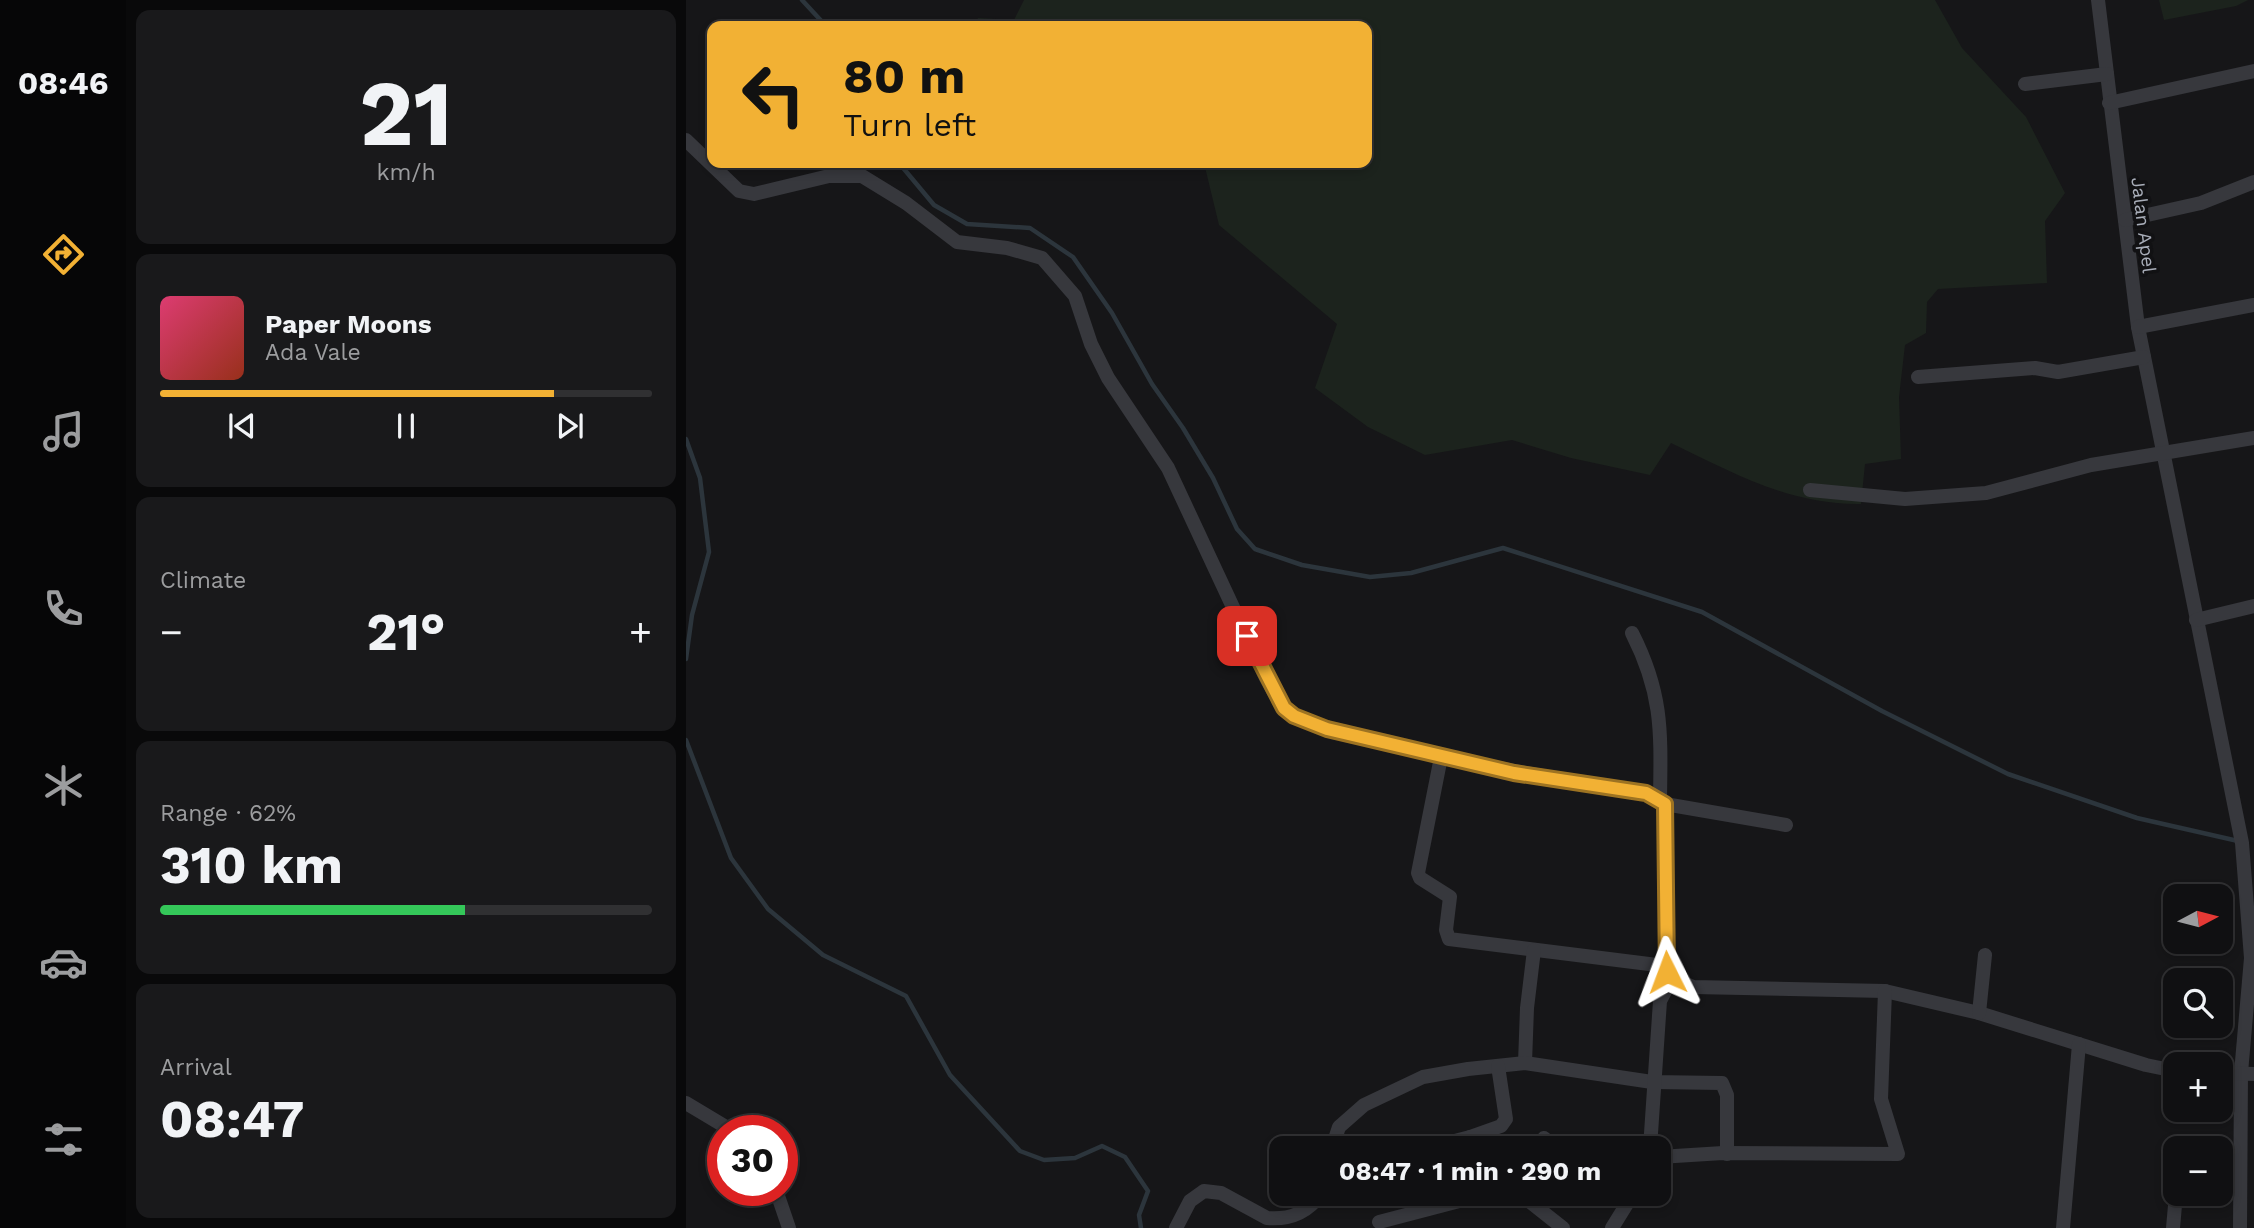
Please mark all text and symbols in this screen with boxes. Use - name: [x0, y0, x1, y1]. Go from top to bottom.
- text: 80 m: [843, 47, 965, 105]
- icon: left: [728, 49, 819, 140]
- text: 21: [359, 60, 453, 167]
- text: 08:46: [18, 64, 108, 102]
- text: Turn left: [843, 106, 976, 144]
- text: km/h: [376, 159, 436, 186]
- street label: Jalan Apel: [2126, 176, 2161, 275]
- icon: directions: [39, 230, 88, 279]
- text: Paper Moons: [265, 309, 432, 339]
- text: Ada Vale: [265, 339, 361, 366]
- icon: music: [39, 407, 88, 456]
- icon: previous: [223, 407, 261, 445]
- icon: pause: [387, 407, 425, 445]
- icon: next: [551, 407, 589, 445]
- text: Climate: [160, 567, 246, 594]
- icon: phone: [39, 584, 88, 633]
- text: 21°: [366, 602, 446, 663]
- pin: [1217, 606, 1277, 666]
- text: −: [160, 610, 183, 654]
- text: +: [629, 610, 652, 654]
- icon: arrive: [1228, 617, 1266, 655]
- icon: climate: [39, 761, 88, 810]
- text: Range · 62%: [160, 800, 296, 827]
- text: 310 km: [160, 835, 343, 896]
- north arrow: [2163, 884, 2233, 954]
- map controls: [2163, 884, 2233, 1206]
- position arrow: [1630, 935, 1704, 1009]
- icon: car: [39, 938, 88, 987]
- button: search: [2163, 968, 2233, 1038]
- button: +: [2163, 1052, 2233, 1122]
- text: Arrival: [160, 1054, 232, 1081]
- text: 08:47: [160, 1089, 304, 1150]
- icon: filters: [39, 1115, 88, 1164]
- speed limit sign: 30: [707, 1115, 798, 1206]
- button: −: [2163, 1136, 2233, 1206]
- text: 08:47 · 1 min · 290 m: [1339, 1156, 1601, 1186]

